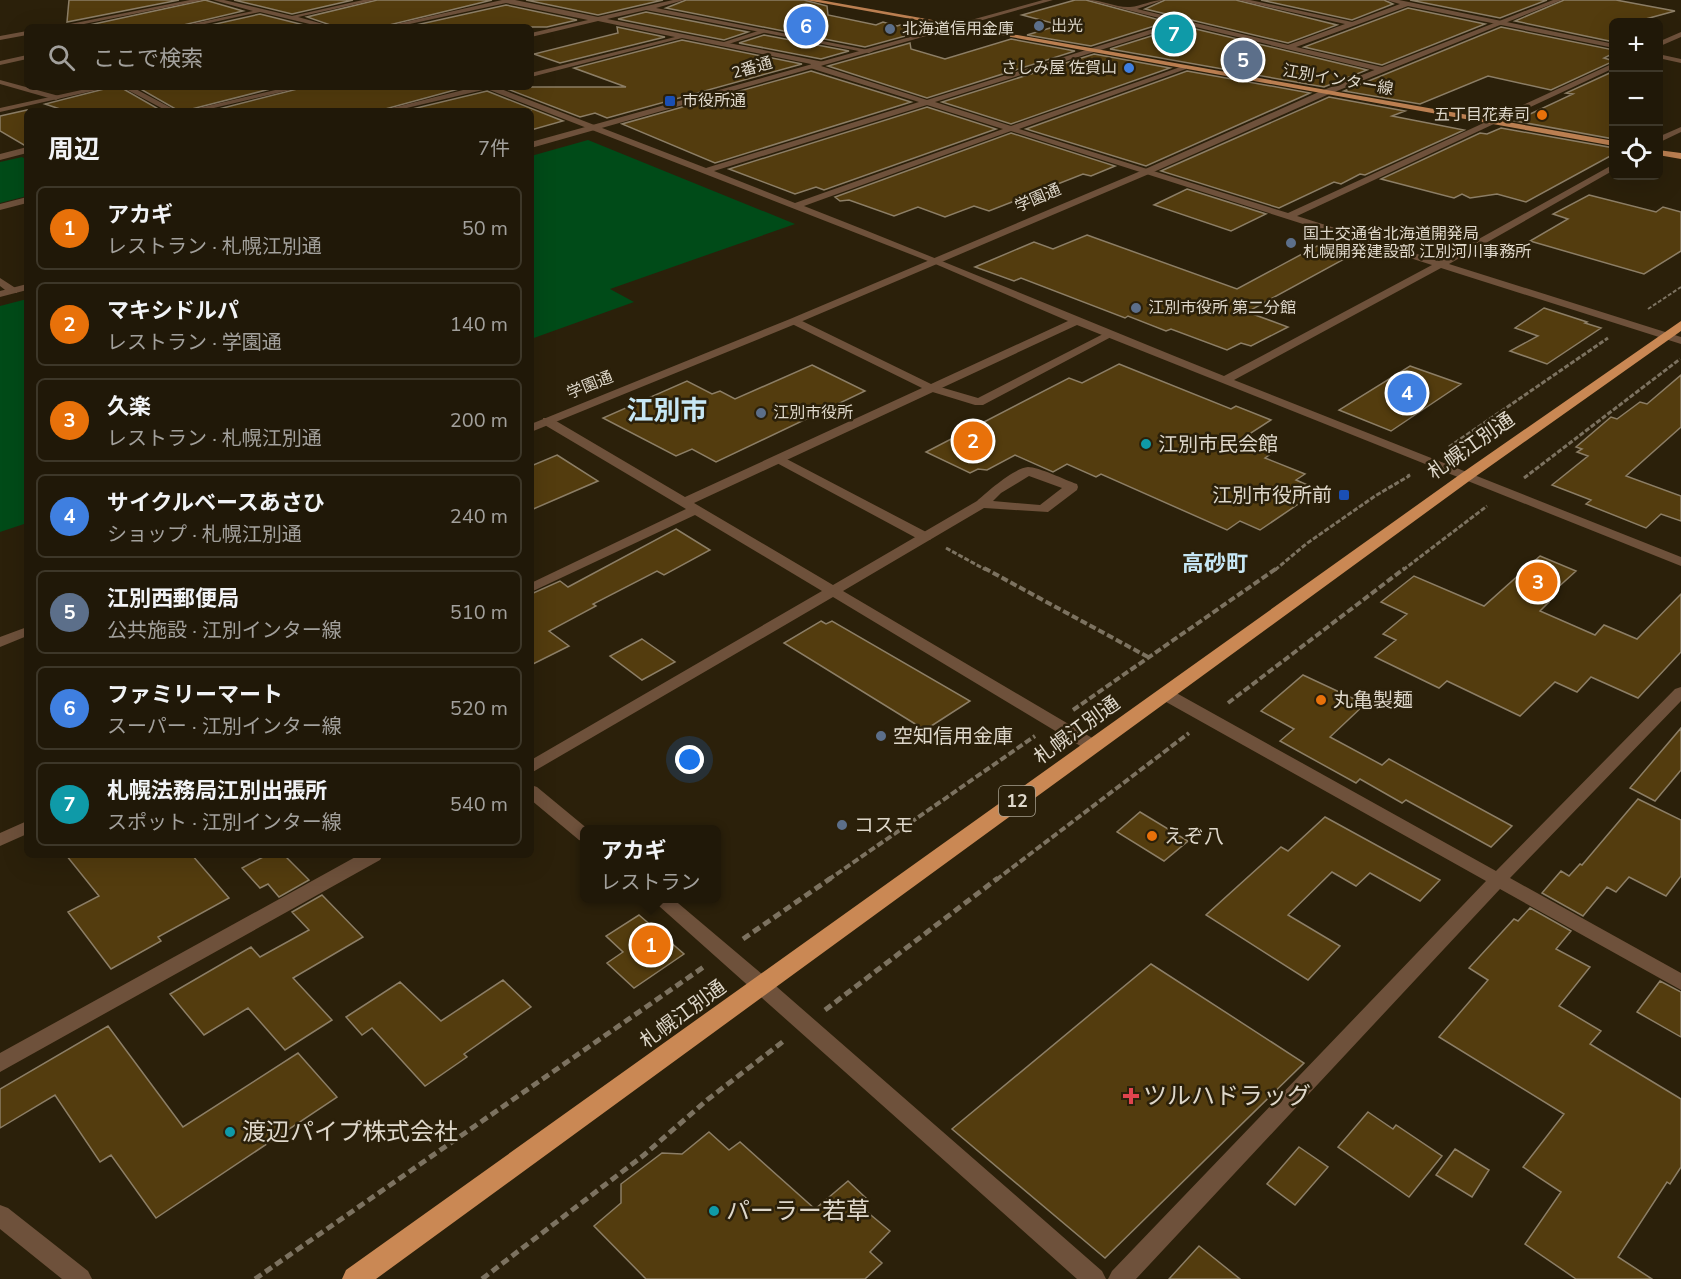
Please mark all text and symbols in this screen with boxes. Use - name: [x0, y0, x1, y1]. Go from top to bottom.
- pin: 6: [786, 3, 826, 48]
- pin: 7: [1154, 12, 1194, 57]
- place label: 出光: [1051, 15, 1083, 37]
- place label: 北海道信用金庫: [902, 18, 1014, 40]
- map controls: [1609, 18, 1663, 180]
- button: +: [1609, 18, 1663, 72]
- marker: 出光: [1032, 19, 1046, 33]
- marker: 北海道信用金庫: [883, 22, 897, 36]
- search box: [24, 24, 534, 90]
- pin: 5: [1224, 38, 1262, 82]
- icon: search: [45, 41, 78, 74]
- text: ここで検索: [93, 44, 203, 74]
- street label: 2番通: [729, 52, 775, 84]
- place label: さしみ屋 佐賀山: [1001, 57, 1117, 79]
- street label: 江別インター線: [1281, 59, 1395, 101]
- marker: さしみ屋 佐賀山: [1122, 61, 1136, 75]
- button: −: [1609, 72, 1663, 126]
- place label: 市役所通: [682, 90, 746, 112]
- marker: 市役所通: [663, 94, 677, 108]
- place label: 五丁目花寿司: [1434, 104, 1530, 126]
- marker: 五丁目花寿司: [1535, 108, 1549, 122]
- button: locate: [1609, 126, 1663, 180]
- text: 周辺: [48, 132, 100, 167]
- text: 7件: [478, 135, 510, 162]
- street label: 学園通: [1012, 178, 1064, 218]
- text: アカギ: [107, 200, 173, 230]
- text: 1: [64, 215, 76, 242]
- text: 50 m: [462, 215, 508, 242]
- place label: 国土交通省北海道開発局 札幌開発建設部 江別河川事務所: [1303, 223, 1531, 263]
- text: レストラン · 札幌江別通: [107, 233, 322, 260]
- marker: 国土交通省北海道開発局 札幌開発建設部 江別河川事務所: [1284, 236, 1298, 250]
- text: マキシドルパ: [107, 296, 239, 326]
- place label: 江別市役所 第二分館: [1148, 297, 1296, 319]
- marker: 江別市役所 第二分館: [1129, 301, 1143, 315]
- text: 2: [64, 311, 76, 338]
- text: 140 m: [450, 311, 508, 338]
- text: レストラン · 学園通: [107, 329, 282, 356]
- street label: 学園通: [564, 366, 616, 404]
- pin: 4: [1388, 370, 1426, 416]
- text: 久楽: [107, 392, 151, 422]
- district label: 江別市: [627, 393, 708, 430]
- place label: 江別市役所: [773, 402, 853, 424]
- marker: 江別市役所: [754, 406, 768, 420]
- street label: 札幌江別通: [1422, 406, 1520, 486]
- text: 3: [64, 407, 76, 434]
- text: 200 m: [450, 407, 508, 434]
- pin: 2: [954, 418, 992, 464]
- text: レストラン · 札幌江別通: [107, 425, 322, 452]
- place label: 江別市民会館: [1158, 431, 1278, 458]
- marker: 江別市民会館: [1139, 437, 1153, 451]
- place label: 江別市役所前: [1212, 482, 1332, 509]
- text: サイクルベースあさひ: [107, 488, 325, 518]
- marker: 江別市役所前: [1337, 488, 1351, 502]
- text: 4: [64, 503, 76, 530]
- text: 240 m: [450, 503, 508, 530]
- text: ショップ · 札幌江別通: [107, 521, 302, 548]
- district label: 高砂町: [1182, 549, 1248, 579]
- pin: 3: [1518, 560, 1558, 604]
- text: 江別西郵便局: [107, 584, 239, 614]
- text: 5: [64, 599, 76, 626]
- text: 510 m: [450, 599, 508, 626]
- text: 公共施設 · 江別インター線: [107, 617, 342, 644]
- text: ファミリーマート: [107, 680, 283, 710]
- place label: 丸亀製麺: [1333, 687, 1413, 714]
- street label: 札幌江別通: [1029, 690, 1125, 770]
- marker: 丸亀製麺: [1314, 693, 1328, 707]
- text: 6: [64, 695, 76, 722]
- text: 520 m: [450, 695, 508, 722]
- text: スーパー · 江別インター線: [107, 713, 342, 740]
- place label: 空知信用金庫: [893, 723, 1013, 750]
- marker: 空知信用金庫: [874, 729, 888, 743]
- your location: [675, 745, 704, 774]
- text: 札幌法務局江別出張所: [107, 776, 327, 806]
- road number: 12: [999, 786, 1035, 816]
- text: 7: [64, 791, 76, 818]
- text: 540 m: [450, 791, 508, 818]
- text: スポット · 江別インター線: [107, 809, 342, 836]
- place label: コスモ: [854, 812, 914, 839]
- marker: コスモ: [835, 818, 849, 832]
- place label: えぞ八: [1164, 823, 1224, 850]
- popup: [580, 825, 721, 903]
- marker: えぞ八: [1145, 829, 1159, 843]
- text: アカギ: [601, 836, 667, 866]
- text: レストラン: [601, 869, 701, 896]
- pin: 1: [632, 922, 670, 968]
- street label: 札幌江別通: [635, 974, 731, 1054]
- place label: ツルハドラッグ: [1143, 1080, 1311, 1112]
- marker: ツルハドラッグ: [1124, 1089, 1138, 1103]
- place label: 渡辺パイプ株式会社: [242, 1116, 458, 1148]
- marker: 渡辺パイプ株式会社: [223, 1125, 237, 1139]
- place label: パーラー若草: [726, 1195, 870, 1227]
- marker: パーラー若草: [707, 1204, 721, 1218]

